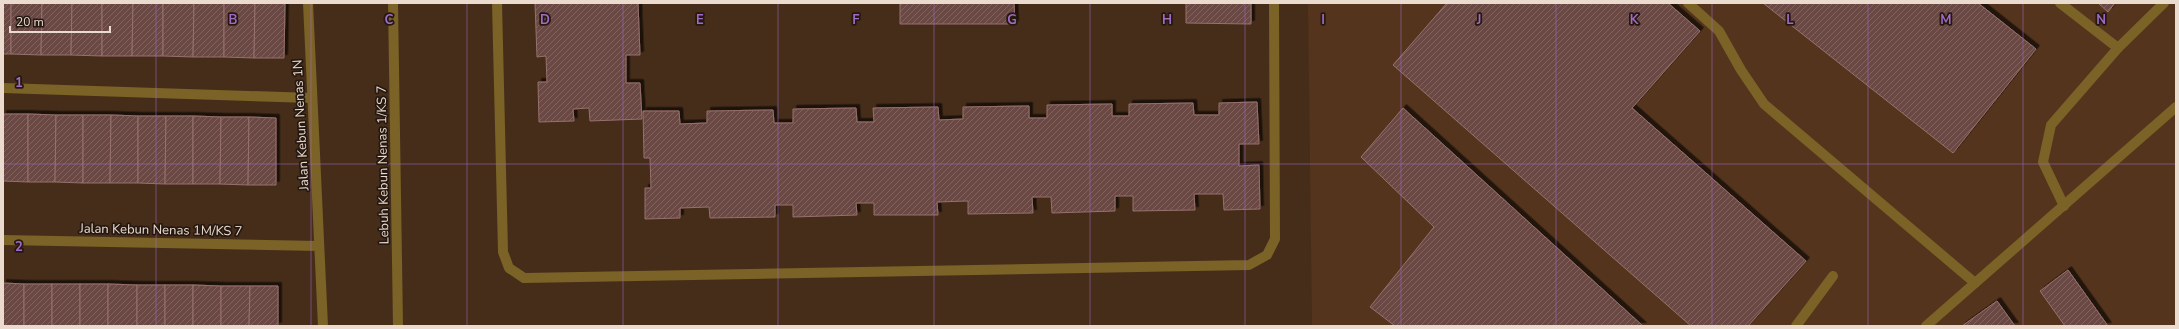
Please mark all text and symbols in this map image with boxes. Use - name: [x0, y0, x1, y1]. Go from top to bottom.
- scale bar: [10, 8, 110, 34]
- text: B: [229, 11, 238, 29]
- text: C: [385, 11, 394, 29]
- text: D: [540, 11, 550, 29]
- text: E: [696, 11, 704, 29]
- text: F: [852, 11, 860, 29]
- text: G: [1007, 11, 1017, 29]
- text: H: [1162, 11, 1172, 29]
- text: I: [1321, 11, 1325, 29]
- text: J: [1476, 11, 1481, 29]
- text: K: [1630, 11, 1639, 29]
- text: L: [1786, 11, 1794, 29]
- text: M: [1940, 11, 1952, 29]
- text: N: [2096, 11, 2106, 29]
- text: 20 m: [16, 14, 44, 30]
- street label: Jalan Kebun Nenas 1N: [289, 59, 313, 192]
- text: 1: [15, 74, 23, 92]
- street label: Lebuh Kebun Nenas 1/KS 7: [373, 85, 393, 245]
- street label: Jalan Kebun Nenas 1M/KS 7: [78, 220, 243, 240]
- text: 2: [15, 238, 23, 256]

